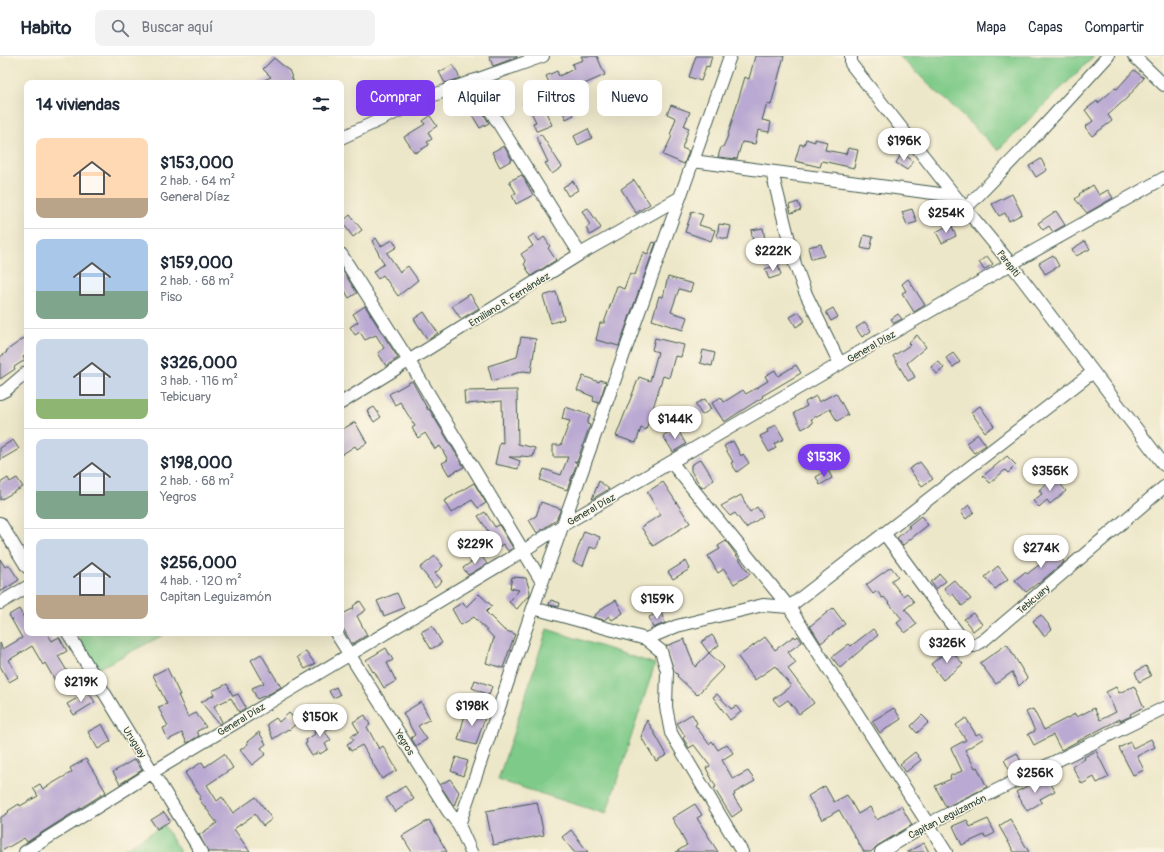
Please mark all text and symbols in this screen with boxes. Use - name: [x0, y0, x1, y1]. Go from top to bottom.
- search box: [95, 10, 375, 46]
- text: Habito: [20, 16, 71, 40]
- icon: search: [109, 17, 131, 39]
- text: Buscar aquí: [141, 18, 213, 37]
- text: Mapa: [976, 19, 1006, 36]
- text: Capas: [1028, 19, 1063, 36]
- text: Compartir: [1085, 19, 1144, 36]
- chip: Comprar: [356, 80, 435, 116]
- chip: Alquilar: [443, 80, 515, 116]
- chip: Filtros: [523, 80, 589, 116]
- chip: Nuevo: [597, 80, 662, 116]
- icon: filters: [310, 93, 332, 115]
- text: 14 viviendas: [36, 94, 120, 115]
- pin: $196K: [876, 128, 932, 162]
- text: $196K: [887, 133, 921, 149]
- text: $153,000: [160, 152, 234, 173]
- icon: home: [68, 154, 116, 202]
- text: 2 hab. · 64 m²: [160, 173, 235, 189]
- text: General Díaz: [160, 189, 230, 205]
- pin: $254K: [918, 200, 974, 234]
- text: $254K: [928, 205, 964, 221]
- pin: $222K: [745, 238, 801, 272]
- text: $222K: [755, 243, 791, 259]
- street label: Parapiti: [994, 248, 1022, 279]
- text: $159,000: [160, 252, 233, 273]
- icon: home: [68, 255, 116, 303]
- street label: Emiliano R. Fernández: [467, 270, 552, 330]
- text: 2 hab. · 68 m²: [160, 273, 234, 289]
- text: Piso: [160, 289, 182, 305]
- street label: General Díaz: [845, 328, 898, 365]
- text: $326,000: [160, 352, 237, 373]
- icon: home: [68, 355, 116, 403]
- text: 3 hab. · 116 m²: [160, 373, 238, 389]
- text: Tebicuary: [160, 389, 211, 405]
- pin: $144K: [647, 406, 703, 440]
- text: $144K: [657, 411, 693, 427]
- pin: $153K: [796, 444, 852, 478]
- text: $153K: [807, 449, 841, 465]
- text: $198,000: [160, 452, 232, 473]
- icon: home: [68, 455, 116, 503]
- pin: $356K: [1022, 458, 1078, 492]
- text: $356K: [1032, 463, 1068, 479]
- text: 2 hab. · 68 m²: [160, 473, 234, 489]
- text: Yegros: [160, 489, 196, 505]
- street label: General Díaz: [565, 491, 618, 528]
- pin: $229K: [447, 531, 503, 565]
- pin: $274K: [1013, 535, 1069, 569]
- text: $229K: [457, 536, 493, 552]
- text: $274K: [1023, 540, 1059, 556]
- text: $256,000: [160, 552, 237, 573]
- icon: home: [68, 555, 116, 603]
- text: 4 hab. · 120 m²: [160, 573, 242, 589]
- street label: Tebicuary: [1015, 582, 1053, 617]
- pin: $159K: [629, 586, 685, 620]
- text: Capitan Leguizamón: [160, 589, 272, 605]
- text: $159K: [640, 591, 674, 607]
- pin: $326K: [919, 630, 975, 664]
- text: $326K: [929, 635, 965, 651]
- pin: $219K: [53, 669, 109, 703]
- text: $219K: [64, 674, 98, 690]
- pin: $198K: [444, 693, 500, 727]
- text: $198K: [455, 698, 489, 714]
- street label: General Díaz: [215, 701, 268, 739]
- pin: $150K: [292, 704, 348, 738]
- text: $150K: [302, 709, 338, 725]
- street label: Uruguay: [120, 725, 149, 761]
- street label: Yegros: [391, 727, 417, 758]
- pin: $256K: [1007, 760, 1063, 794]
- text: $256K: [1017, 765, 1053, 781]
- street label: Capitan Leguizamón: [907, 792, 989, 842]

